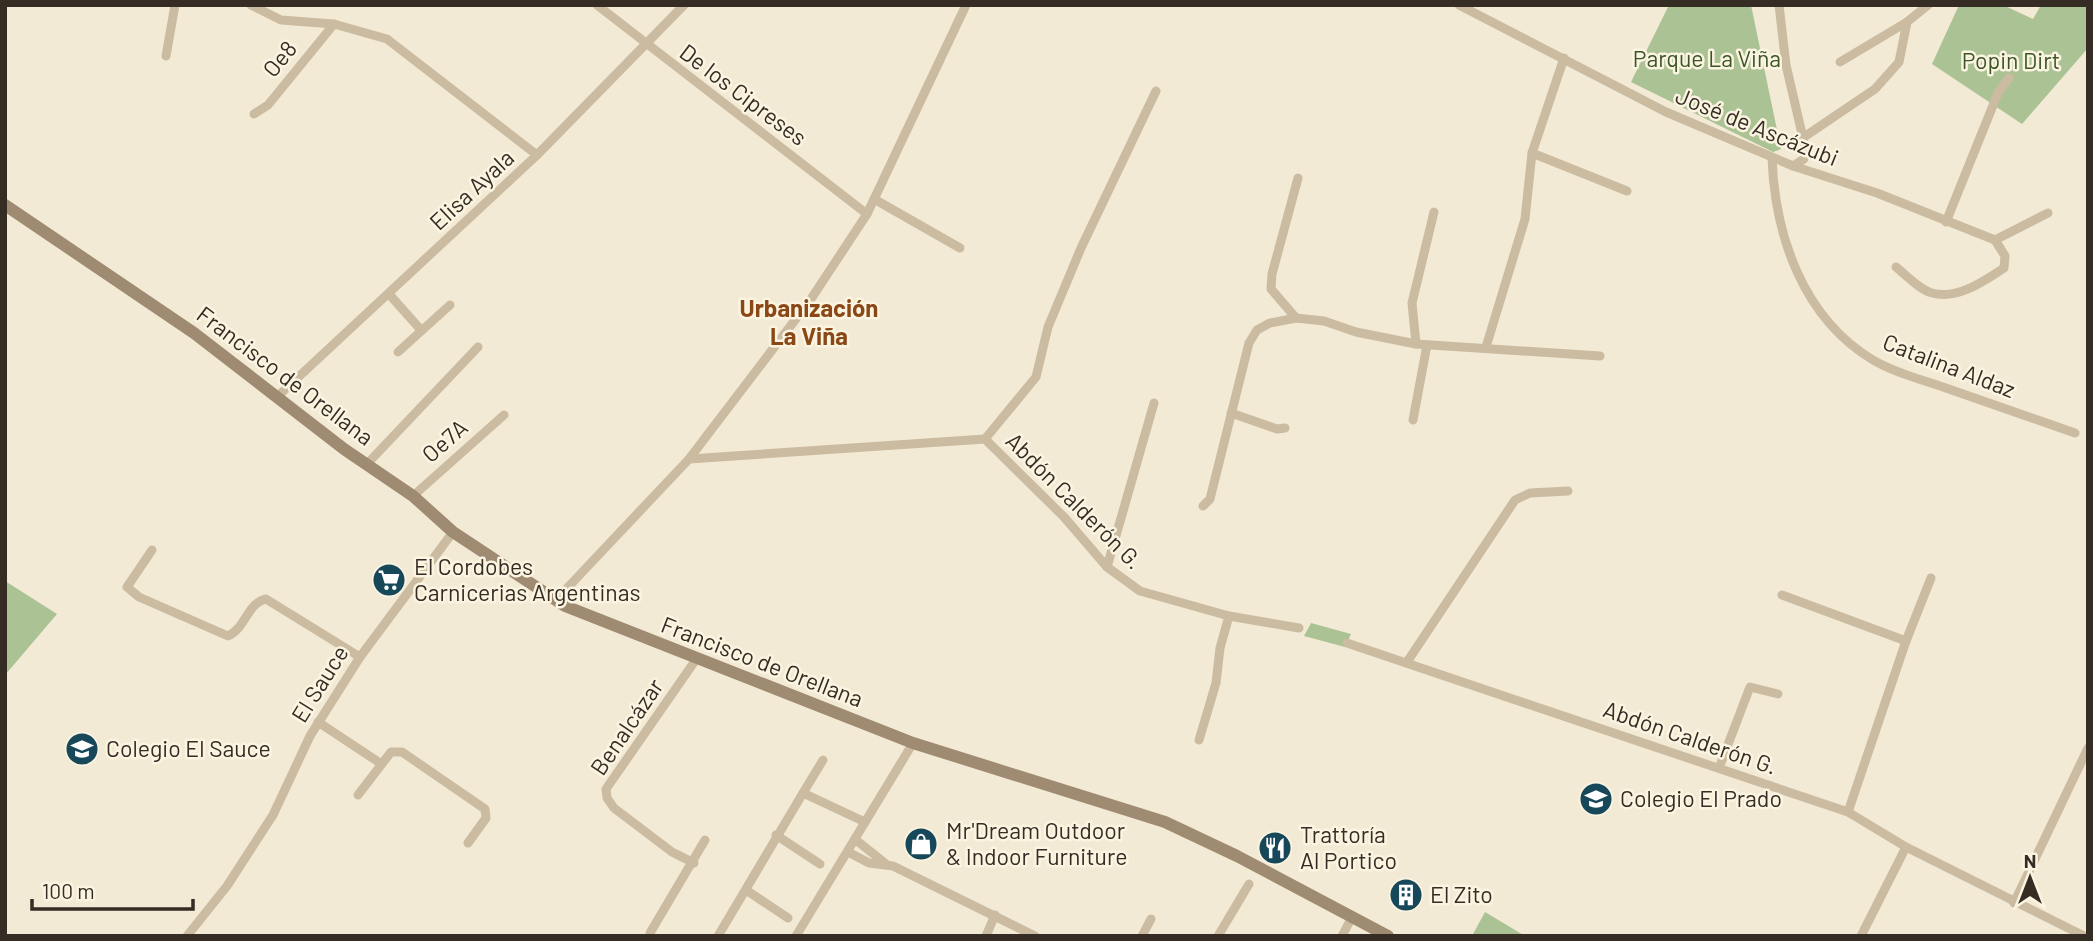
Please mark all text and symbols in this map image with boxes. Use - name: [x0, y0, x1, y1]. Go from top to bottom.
- street label: Oe8: [256, 35, 302, 82]
- street label: De los Cipreses: [675, 37, 813, 151]
- park label: Parque La Viña: [1633, 44, 1781, 72]
- park label: Popin Dirt: [1962, 46, 2060, 74]
- street label: José de Ascázubi: [1672, 81, 1843, 171]
- street label: Elisa Ayala: [423, 143, 519, 235]
- district label: Urbanización La Viña: [740, 293, 878, 350]
- street label: Francisco de Orellana: [192, 300, 379, 451]
- street label: Catalina Aldaz: [1879, 327, 2019, 403]
- street label: Oe7A: [416, 413, 473, 468]
- street label: Abdón Calderón G.: [1001, 426, 1149, 574]
- place label: El Cordobes Carnicerias Argentinas: [414, 552, 640, 606]
- supermarket icon: El Cordobes Carnicerias Argentinas: [370, 561, 408, 599]
- street label: Francisco de Orellana: [658, 610, 867, 712]
- street label: El Sauce: [285, 640, 354, 727]
- street label: Benalcázar: [584, 672, 669, 780]
- street label: Abdón Calderón G.: [1600, 694, 1781, 780]
- school or university icon: Colegio El Sauce: [63, 730, 101, 768]
- place label: Colegio El Sauce: [106, 734, 271, 762]
- school or university icon: Colegio El Prado: [1577, 780, 1615, 818]
- place label: Colegio El Prado: [1620, 784, 1782, 812]
- place label: Mr'Dream Outdoor & Indoor Furniture: [946, 816, 1127, 870]
- place label: Trattoría Al Portico: [1300, 820, 1397, 874]
- shop icon: Mr'Dream Outdoor & Indoor Furniture: [902, 825, 940, 863]
- restaurant icon: Trattoría Al Portico: [1256, 829, 1294, 867]
- north arrow: [1995, 843, 2065, 913]
- text: N: [2024, 849, 2036, 872]
- scale bar: [32, 867, 192, 911]
- building icon: El Zito: [1387, 876, 1425, 914]
- text: 100 m: [42, 878, 95, 903]
- place label: El Zito: [1430, 880, 1493, 908]

